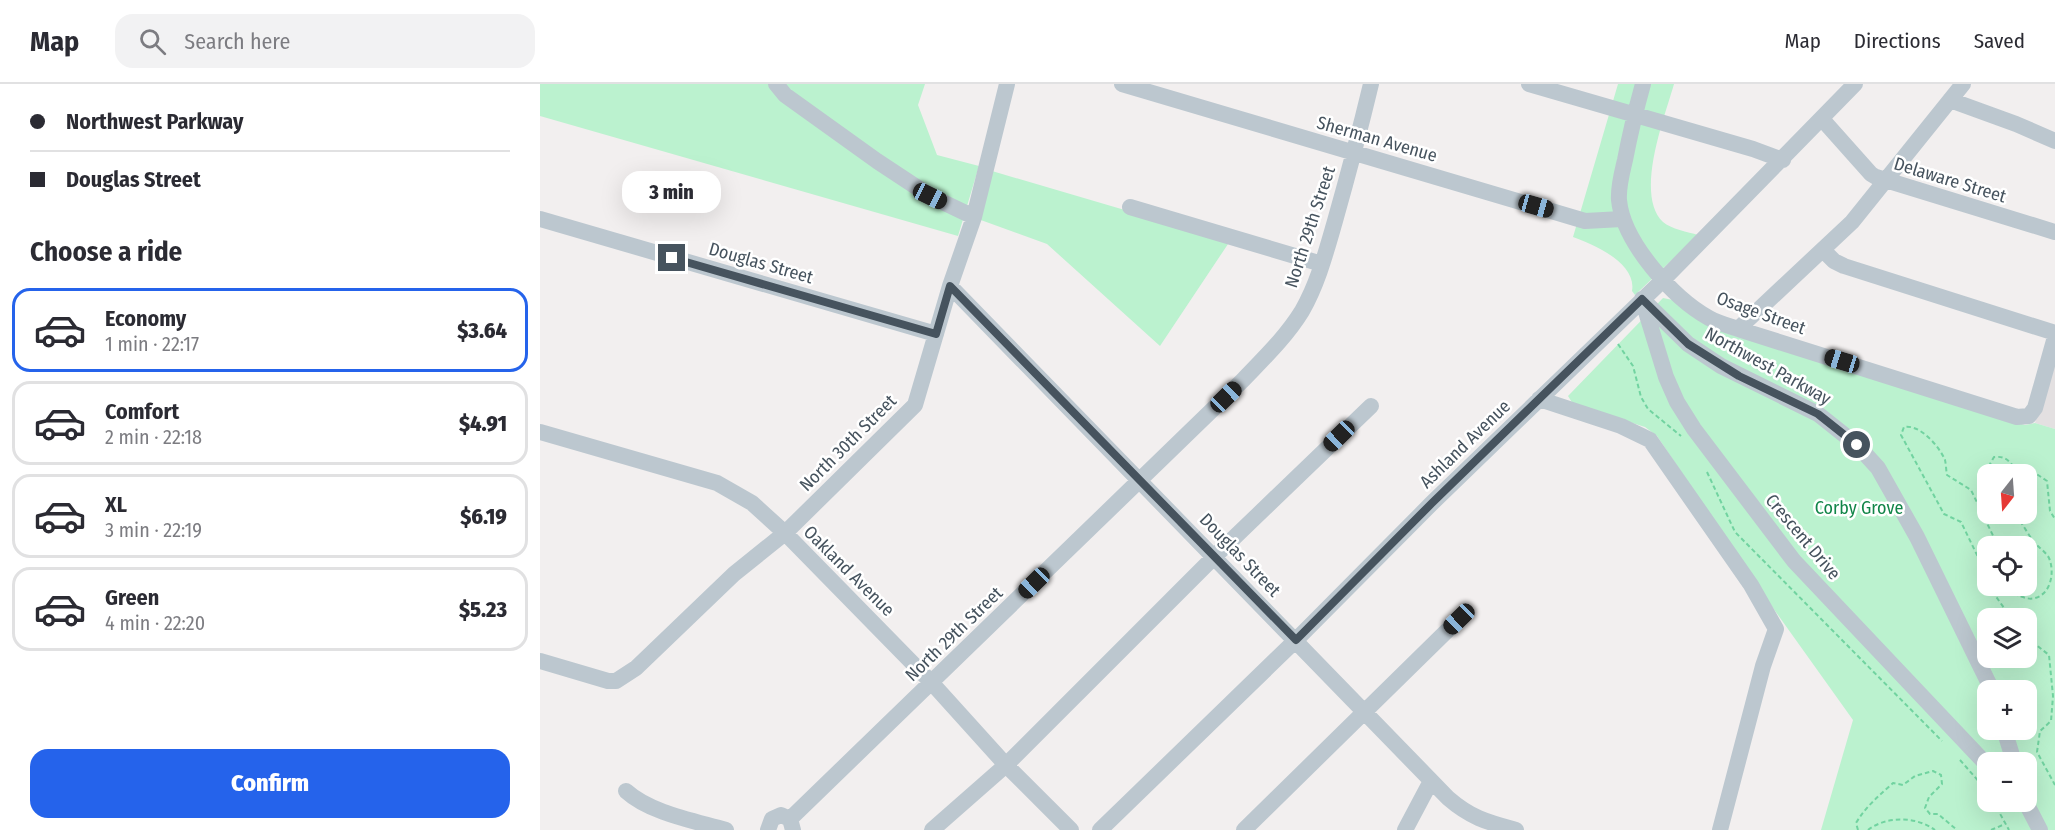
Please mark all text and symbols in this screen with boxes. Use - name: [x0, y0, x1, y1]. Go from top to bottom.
- search box: [115, 14, 535, 68]
- text: Map: [30, 25, 79, 58]
- icon: search: [136, 25, 169, 58]
- text: Search here: [184, 28, 290, 55]
- text: Map: [1784, 28, 1821, 54]
- text: Directions: [1854, 28, 1941, 54]
- text: Saved: [1974, 28, 2025, 54]
- text: Northwest Parkway: [66, 108, 243, 135]
- street label: Sherman Avenue: [1314, 111, 1440, 167]
- street label: Delaware Street: [1891, 152, 2009, 208]
- street label: North 29th Street: [1280, 163, 1340, 291]
- text: Douglas Street: [66, 166, 201, 193]
- callout: 3 min: [622, 171, 722, 213]
- text: 3 min: [649, 180, 694, 204]
- car: [910, 180, 950, 212]
- car: [1516, 192, 1556, 220]
- text: Choose a ride: [30, 236, 182, 268]
- street label: Douglas Street: [706, 238, 816, 288]
- route end: [658, 244, 685, 271]
- street label: Osage Street: [1714, 287, 1809, 339]
- icon: car: [33, 303, 87, 357]
- text: Economy: [105, 305, 186, 332]
- text: $3.64: [457, 317, 507, 344]
- street label: Northwest Parkway: [1701, 322, 1835, 410]
- text: 1 min · 22:17: [105, 332, 199, 356]
- car: [1822, 347, 1862, 375]
- car: [1207, 378, 1245, 416]
- street label: North 30th Street: [795, 390, 901, 496]
- street label: Ashland Avenue: [1415, 395, 1515, 493]
- icon: car: [33, 396, 87, 450]
- text: Comfort: [105, 398, 179, 425]
- text: $4.91: [459, 410, 507, 437]
- car: [1320, 417, 1358, 455]
- text: 2 min · 22:18: [105, 425, 202, 449]
- route start: [1843, 431, 1870, 458]
- north arrow: [1977, 464, 2037, 524]
- map controls: [1977, 464, 2037, 812]
- icon: car: [33, 489, 87, 543]
- street label: Crescent Drive: [1761, 490, 1845, 584]
- text: XL: [105, 491, 127, 518]
- park label: Corby Grove: [1815, 497, 1903, 519]
- text: $6.19: [460, 503, 507, 530]
- street label: Douglas Street: [1195, 509, 1285, 601]
- text: 3 min · 22:19: [105, 518, 202, 542]
- street label: Oakland Avenue: [799, 521, 899, 621]
- button: locate: [1977, 536, 2037, 596]
- car: [1015, 564, 1053, 602]
- icon: car: [33, 582, 87, 636]
- street label: North 29th Street: [901, 582, 1007, 686]
- text: Green: [105, 584, 159, 611]
- text: $5.23: [459, 596, 507, 623]
- car: [1440, 600, 1478, 638]
- button: layers: [1977, 608, 2037, 668]
- text: 4 min · 22:20: [105, 611, 205, 635]
- button: +: [1977, 680, 2037, 740]
- button: Confirm: [30, 749, 510, 818]
- button: −: [1977, 752, 2037, 812]

